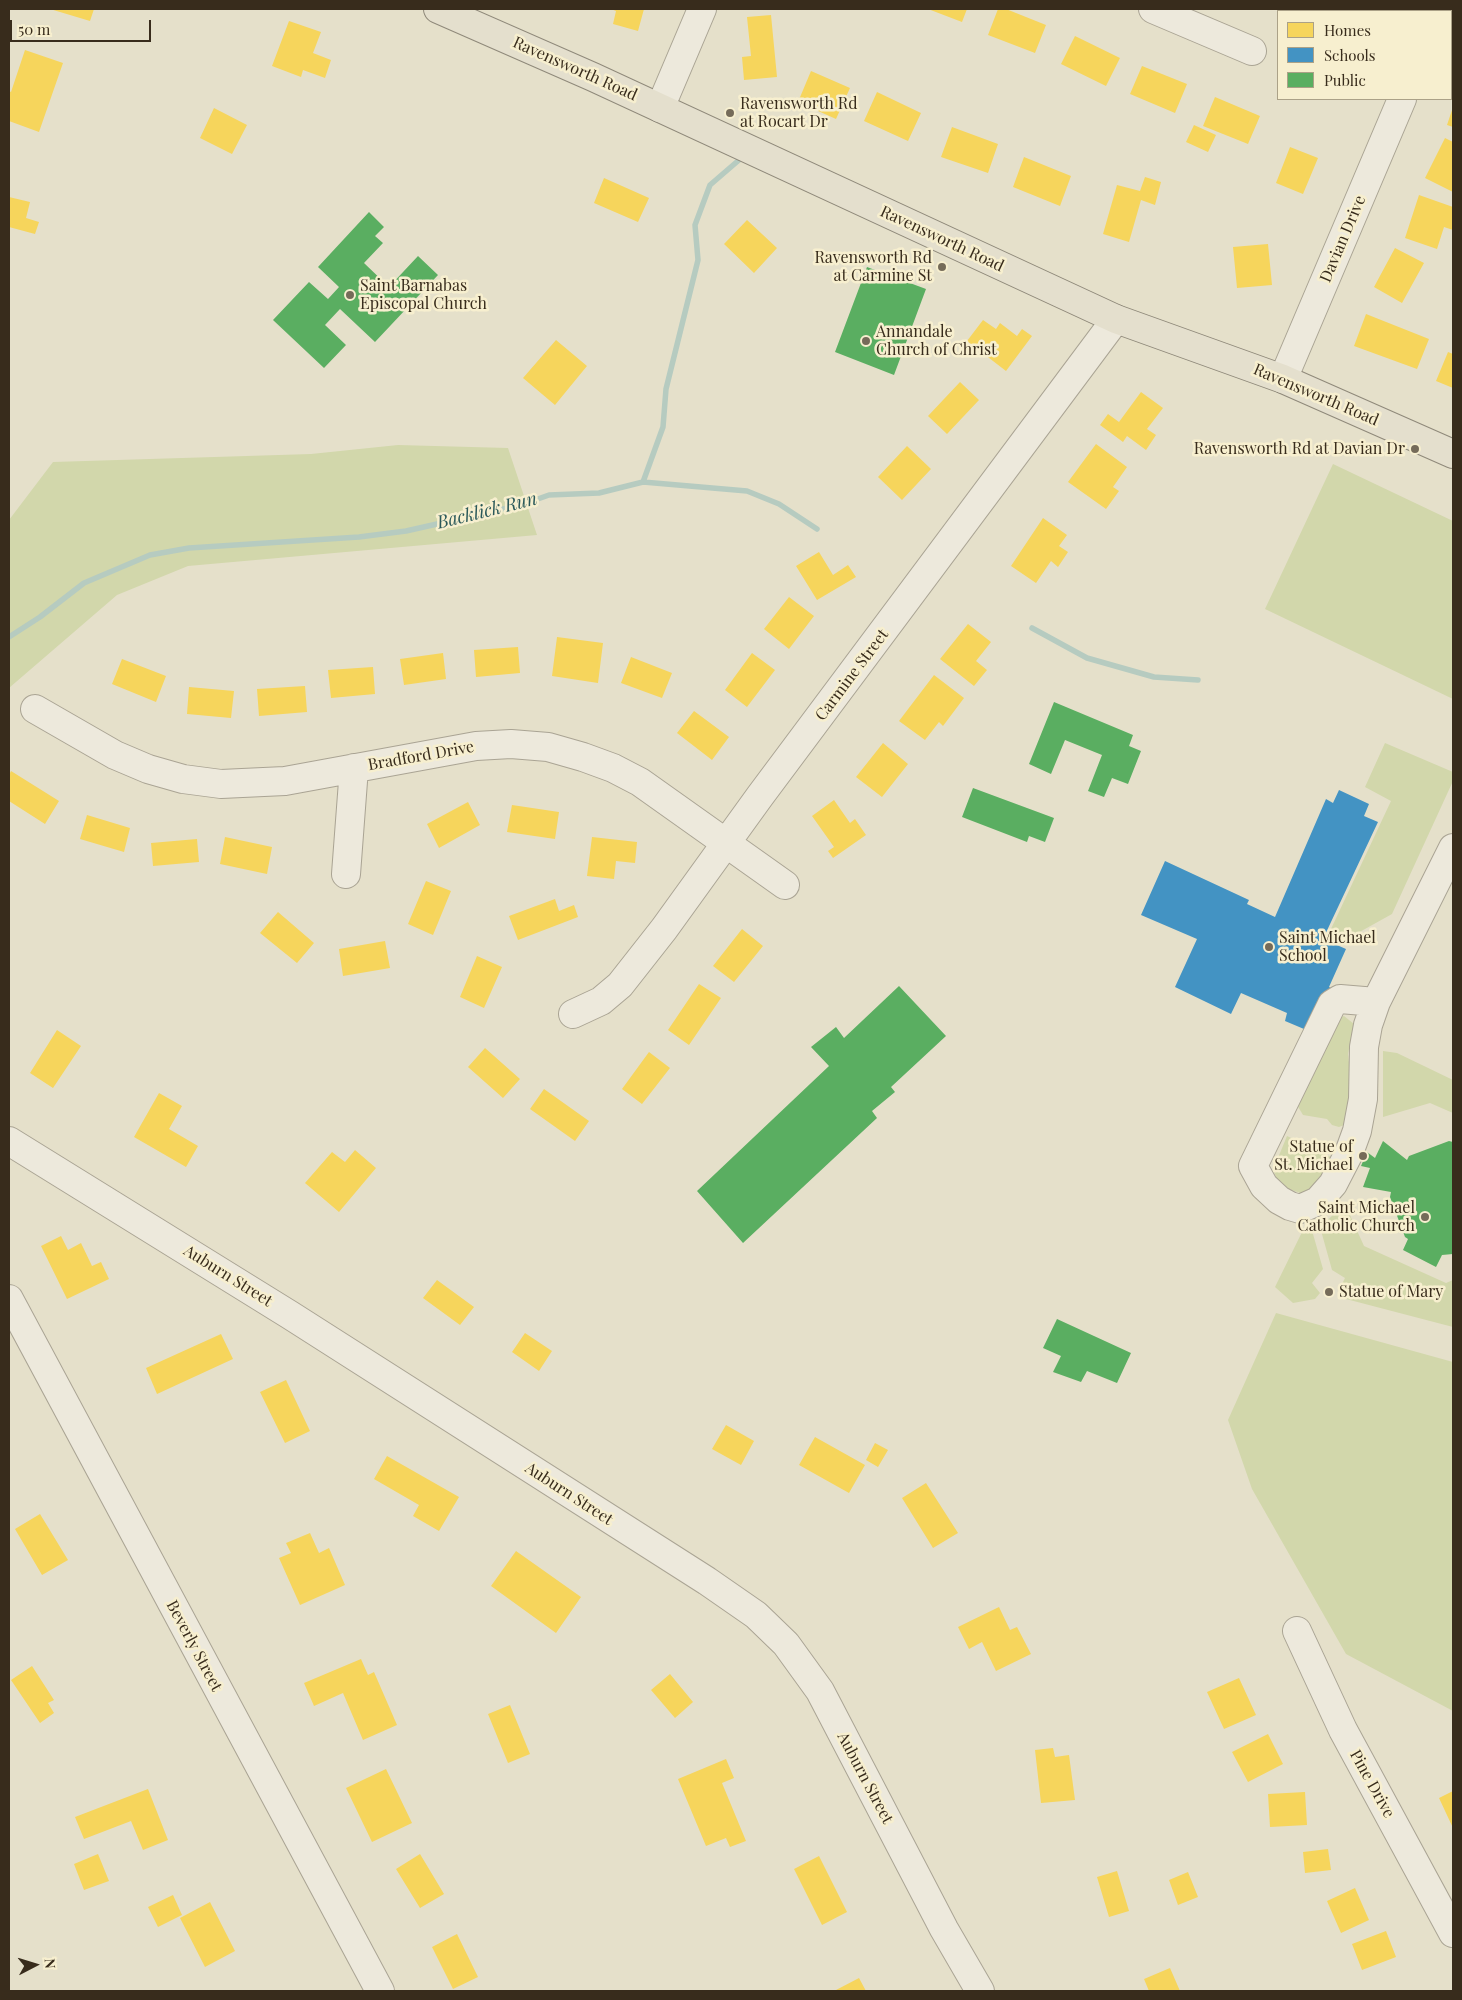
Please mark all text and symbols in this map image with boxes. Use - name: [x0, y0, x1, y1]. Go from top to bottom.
- scale bar: [12, 10, 154, 42]
- legend: [1277, 10, 1452, 100]
- text: 50 m: [18, 19, 50, 39]
- text: Homes: [1324, 20, 1371, 40]
- street label: Ravensworth Road: [510, 33, 640, 105]
- text: Schools: [1324, 45, 1376, 65]
- text: Public: [1324, 70, 1366, 90]
- place label: Ravensworth Rd at Rocart Dr: [740, 94, 858, 132]
- marker: Ravensworth Rd at Rocart Dr: [724, 107, 736, 119]
- street label: Davian Drive: [1316, 193, 1370, 285]
- street label: Ravensworth Road: [877, 202, 1007, 276]
- place label: Ravensworth Rd at Carmine St: [814, 248, 932, 286]
- marker: Ravensworth Rd at Carmine St: [936, 261, 948, 273]
- place label: Saint Barnabas Episcopal Church: [360, 276, 487, 314]
- marker: Saint Barnabas Episcopal Church: [344, 289, 356, 301]
- place label: Annandale Church of Christ: [876, 322, 997, 360]
- marker: Annandale Church of Christ: [860, 335, 872, 347]
- street label: Ravensworth Road: [1250, 360, 1382, 430]
- place label: Ravensworth Rd at Davian Dr: [1194, 439, 1405, 459]
- marker: Ravensworth Rd at Davian Dr: [1409, 443, 1421, 455]
- water label: Backlick Run: [435, 488, 539, 534]
- street label: Carmine Street: [811, 625, 893, 725]
- street label: Bradford Drive: [366, 737, 476, 775]
- place label: Saint Michael School: [1279, 928, 1376, 966]
- marker: Saint Michael School: [1263, 941, 1275, 953]
- place label: Statue of St. Michael: [1274, 1137, 1353, 1175]
- marker: Statue of St. Michael: [1357, 1150, 1369, 1162]
- place label: Saint Michael Catholic Church: [1298, 1198, 1415, 1236]
- marker: Saint Michael Catholic Church: [1419, 1211, 1431, 1223]
- street label: Auburn Street: [180, 1241, 276, 1311]
- place label: Statue of Mary: [1339, 1282, 1443, 1302]
- marker: Statue of Mary: [1323, 1286, 1335, 1298]
- street label: Auburn Street: [521, 1458, 617, 1530]
- street label: Beverly Street: [162, 1597, 226, 1695]
- street label: Auburn Street: [833, 1729, 897, 1827]
- street label: Pine Drive: [1345, 1747, 1399, 1821]
- north arrow: [10, 1940, 60, 1990]
- text: N: [41, 1958, 60, 1970]

